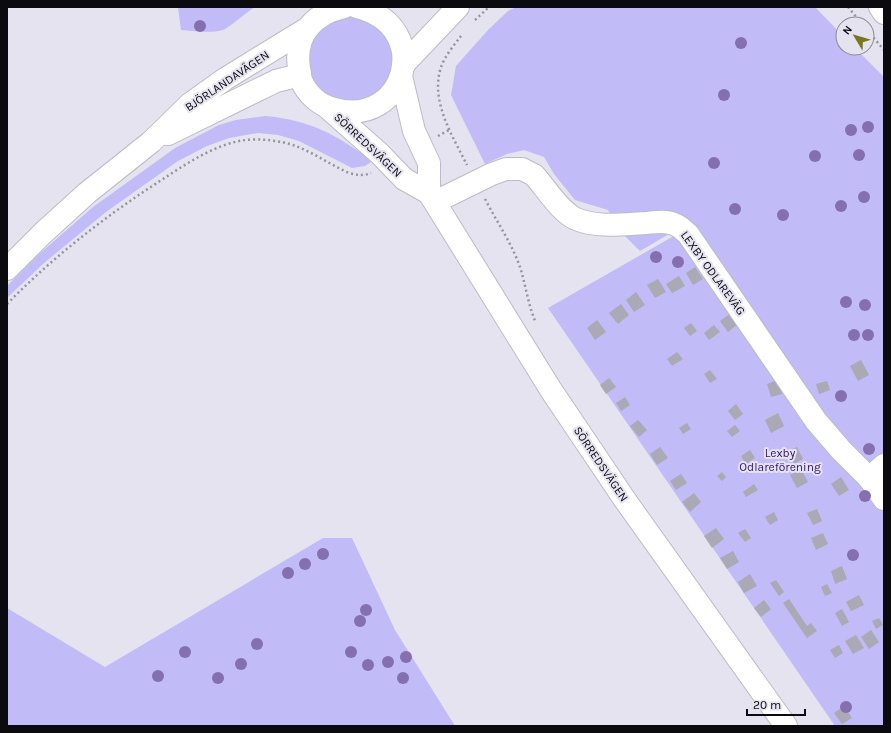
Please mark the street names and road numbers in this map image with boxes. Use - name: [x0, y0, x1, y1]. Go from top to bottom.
- street label: BJÖRLANDAVÄGEN: [182, 48, 272, 114]
- street label: SÖRREDSVÄGEN: [331, 110, 405, 180]
- street label: LEXBY ODLAREVÄG: [678, 228, 748, 318]
- street label: SÖRREDSVÄGEN: [571, 424, 631, 504]

